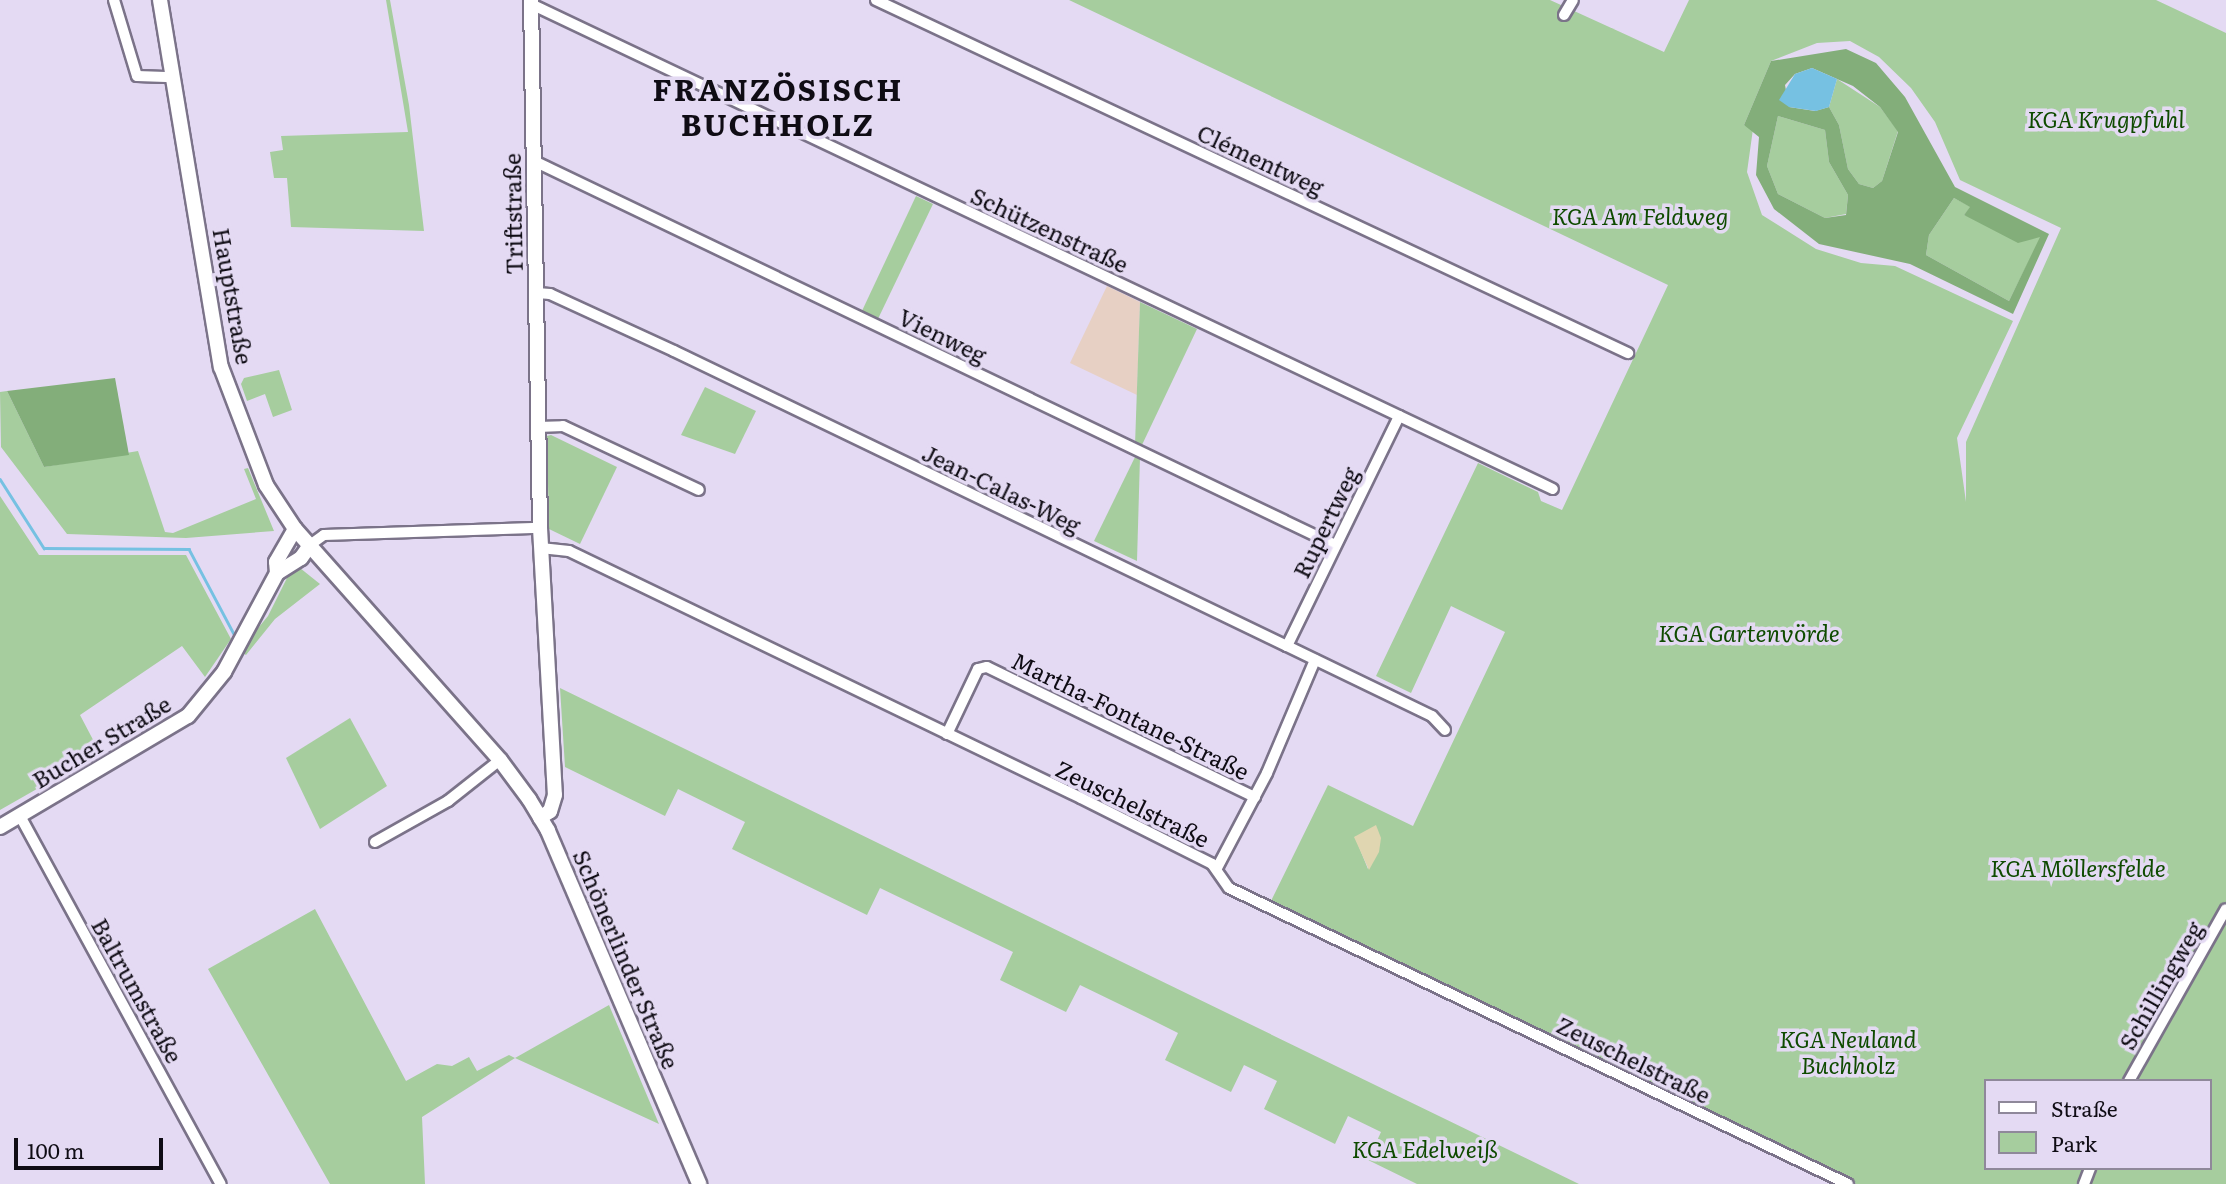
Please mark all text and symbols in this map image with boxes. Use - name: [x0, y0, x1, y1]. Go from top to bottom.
- district label: FRANZÖSISCH BUCHHOLZ: [654, 70, 902, 140]
- park label: KGA Krugpfuhl: [2027, 104, 2185, 132]
- street label: Clémentweg: [1193, 118, 1329, 200]
- street label: Triftstraße: [497, 153, 527, 275]
- street label: Schützenstraße: [967, 180, 1133, 278]
- park label: KGA Am Feldweg: [1552, 201, 1728, 229]
- street label: Hauptstraße: [208, 226, 260, 366]
- street label: Vienweg: [894, 302, 992, 368]
- street label: Jean-Calas-Weg: [918, 438, 1086, 538]
- street label: Rupertweg: [1286, 462, 1364, 582]
- park label: KGA Gartenvörde: [1658, 618, 1840, 646]
- street label: Martha-Fontane-Straße: [1008, 645, 1254, 785]
- street label: Bucher Straße: [27, 689, 175, 793]
- street label: Zeuschelstraße: [1052, 754, 1214, 852]
- street label: Schönerlinder Straße: [568, 845, 686, 1073]
- park label: KGA Möllersfelde: [1990, 853, 2166, 881]
- street label: Baltrumstraße: [87, 913, 189, 1067]
- street label: Schillingweg: [2112, 916, 2208, 1054]
- street label: Zeuschelstraße: [1553, 1010, 1715, 1108]
- park label: KGA Neuland Buchholz: [1779, 1024, 1917, 1078]
- legend: [1984, 1079, 2212, 1170]
- text: Straße: [2051, 1092, 2118, 1123]
- scale bar: [18, 1124, 166, 1168]
- text: Park: [2051, 1127, 2097, 1158]
- text: 100 m: [27, 1134, 84, 1165]
- park label: KGA Edelweiß: [1352, 1134, 1498, 1162]

